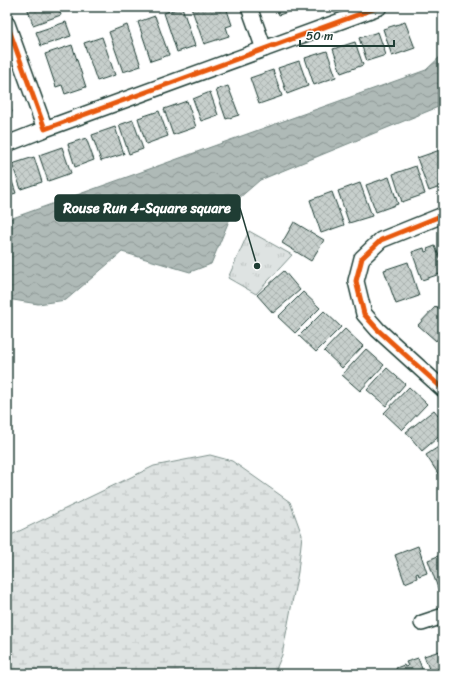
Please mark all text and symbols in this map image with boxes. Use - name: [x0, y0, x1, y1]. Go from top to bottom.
- scale bar: [300, 22, 394, 48]
- text: 50 m: [306, 25, 333, 47]
- callout: Rouse Run 4-Square square: [55, 195, 240, 221]
- text: Rouse Run 4-Square square: [62, 196, 231, 221]

